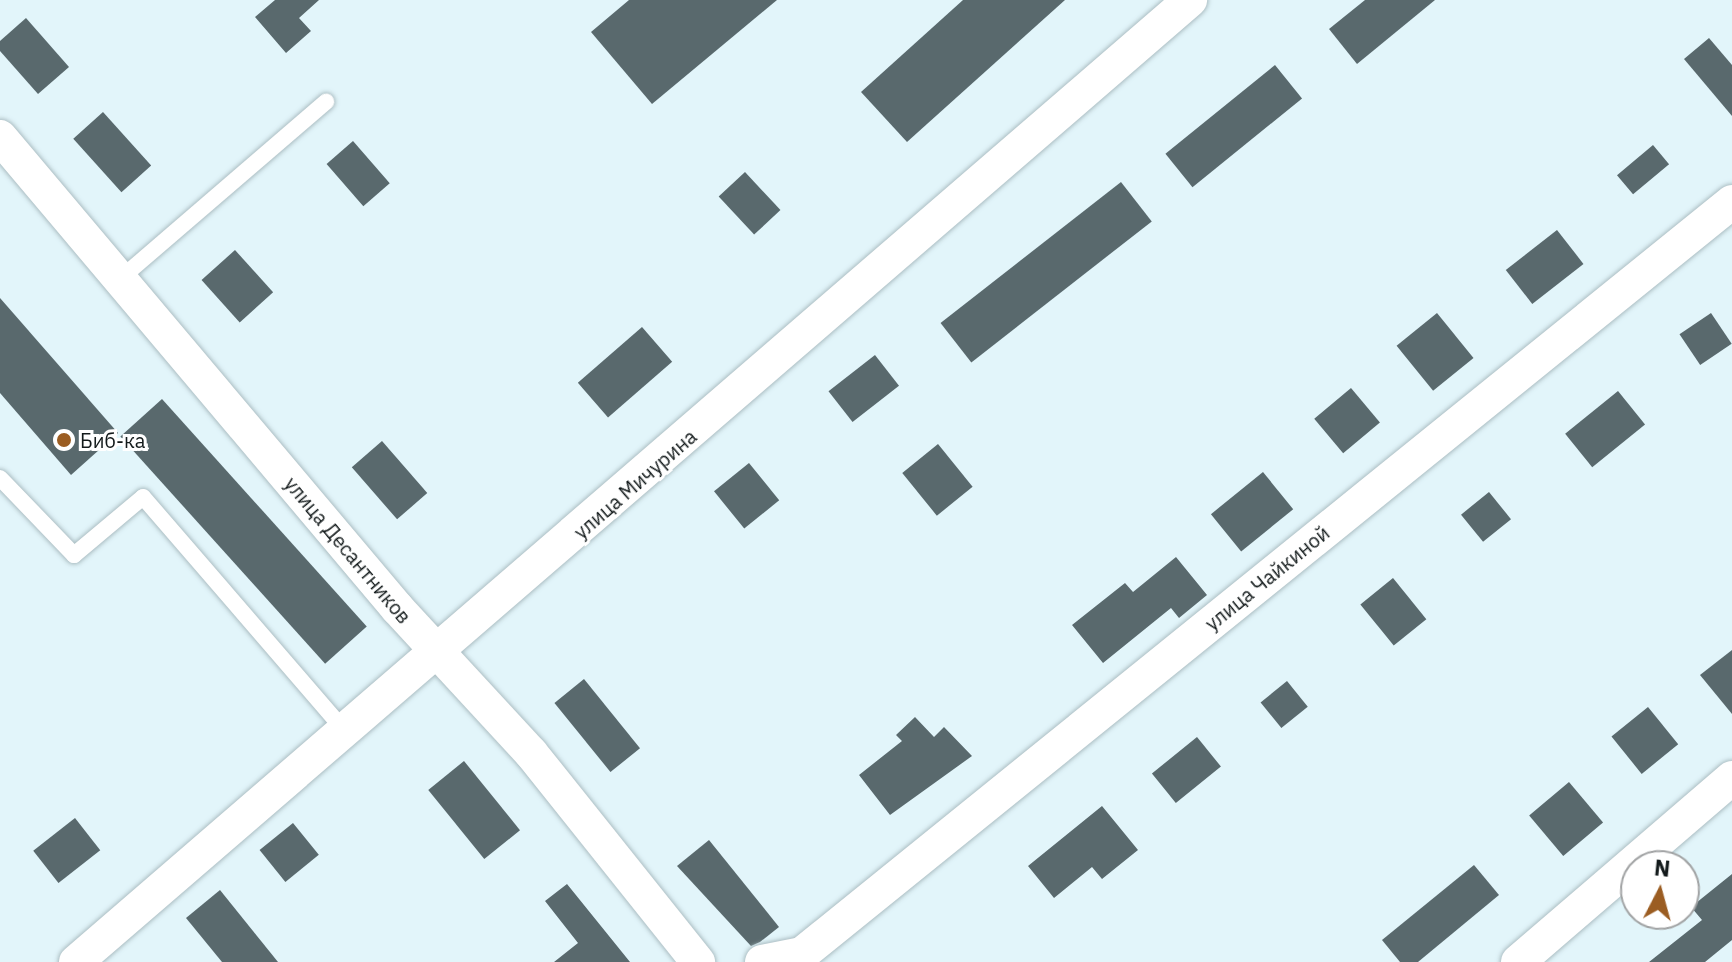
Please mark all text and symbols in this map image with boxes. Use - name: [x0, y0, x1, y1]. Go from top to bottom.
- street label: улица Мичурина: [569, 424, 701, 544]
- place label: Биб-ка: [80, 428, 145, 452]
- marker: Биб-ка: [55, 431, 73, 449]
- street label: улица Десантников: [280, 472, 416, 628]
- street label: улица Чайкиной: [1200, 521, 1334, 635]
- north arrow: [1620, 850, 1700, 930]
- text: N: [1653, 852, 1672, 883]

